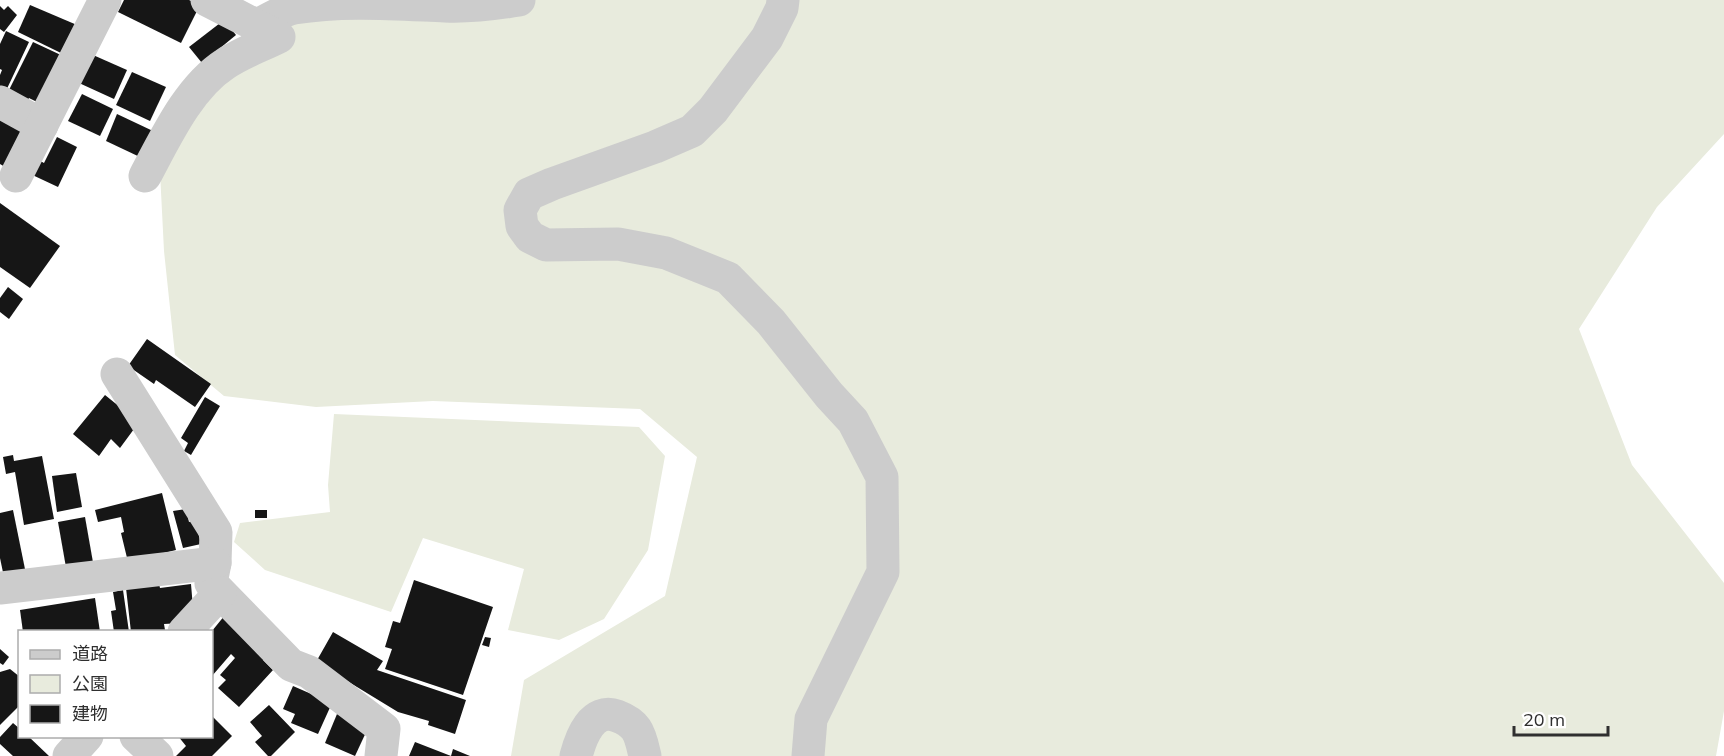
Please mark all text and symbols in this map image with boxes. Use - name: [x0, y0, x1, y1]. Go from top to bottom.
- legend: [18, 630, 213, 738]
- text: 道路: [72, 642, 108, 665]
- text: 公園: [72, 672, 108, 695]
- scale bar: [1514, 699, 1608, 737]
- text: 建物: [72, 702, 108, 725]
- text: 20 m: [1523, 708, 1565, 731]

